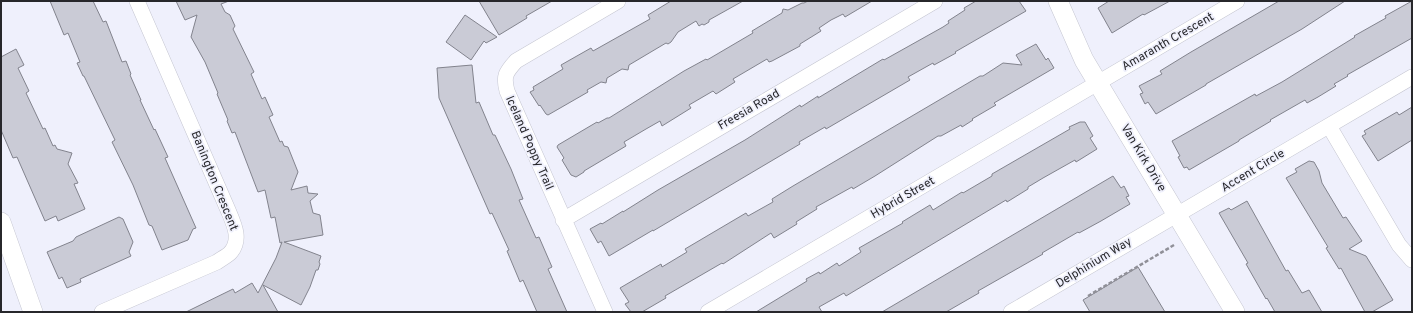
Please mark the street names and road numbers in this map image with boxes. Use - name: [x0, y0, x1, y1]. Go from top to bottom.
- street label: Amaranth Crescent: [1119, 9, 1217, 75]
- street label: Freesia Road: [715, 86, 783, 134]
- street label: Iceland Poppy Trail: [501, 93, 557, 193]
- street label: Van Kirk Drive: [1117, 121, 1169, 195]
- street label: Banington Crescent: [187, 129, 241, 233]
- street label: Accent Circle: [1218, 146, 1288, 196]
- street label: Hybrid Street: [868, 173, 938, 223]
- street label: Delphinium Way: [1053, 234, 1135, 292]

